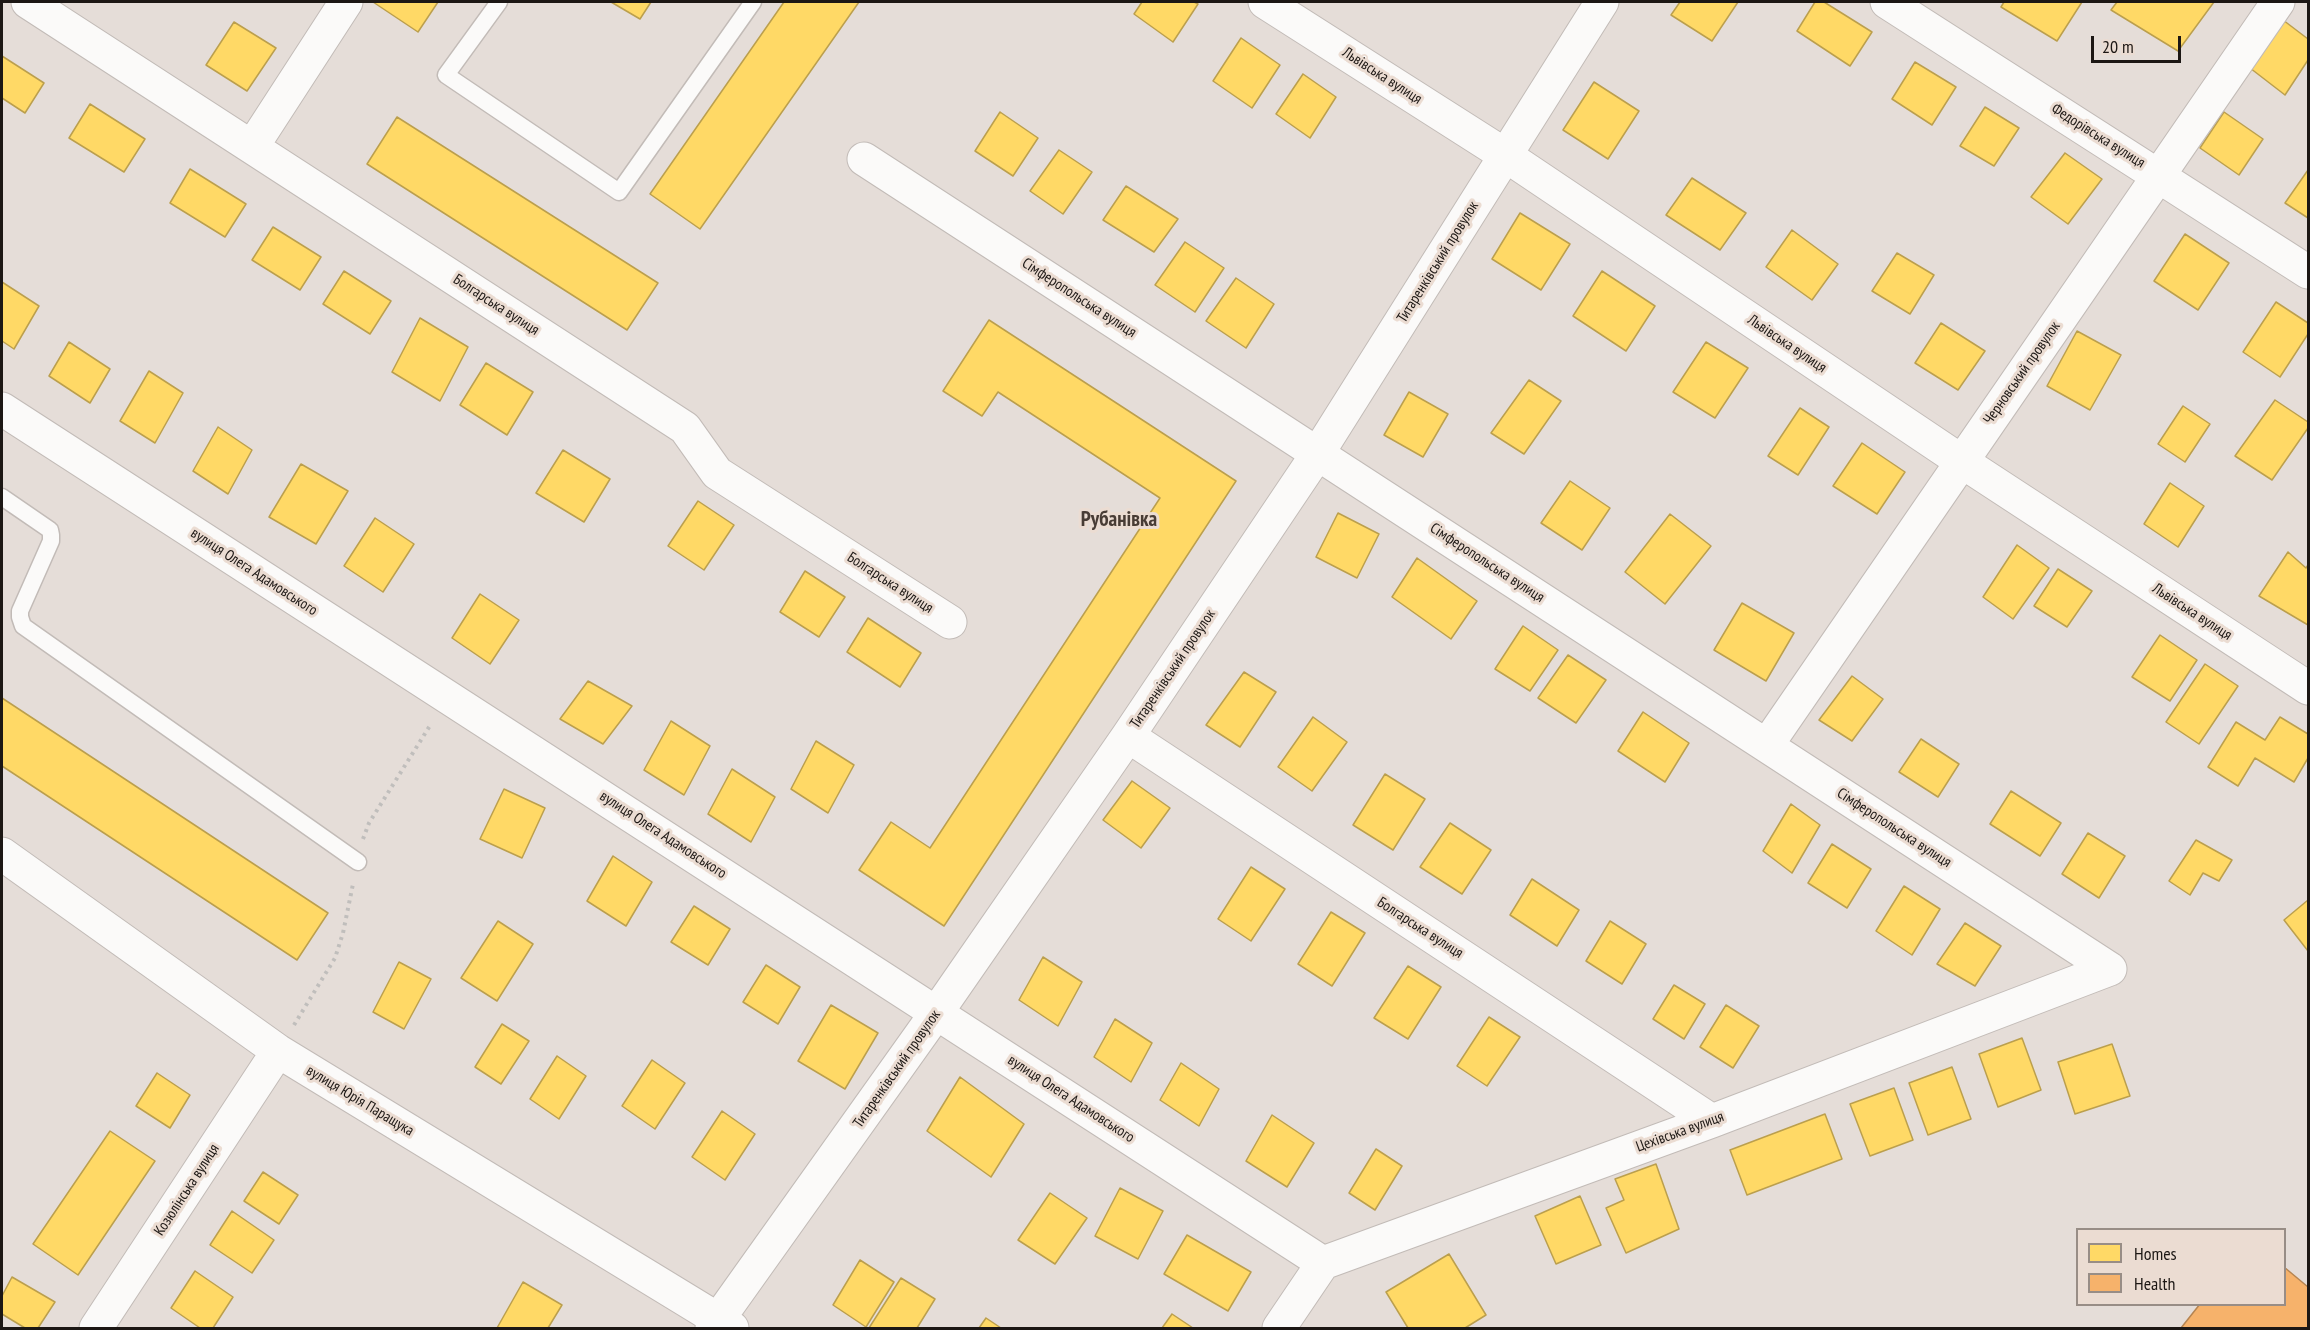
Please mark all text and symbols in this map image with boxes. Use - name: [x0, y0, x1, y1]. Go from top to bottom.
- scale bar: [2094, 24, 2184, 62]
- text: 20 m: [2102, 35, 2134, 58]
- street label: Львівська вулиця: [1339, 44, 1425, 108]
- street label: Федорівська вулиця: [2048, 100, 2148, 172]
- street label: Титаренківський провулок: [1393, 198, 1483, 326]
- street label: Сімферопольська вулиця: [1019, 254, 1139, 342]
- street label: Болгарська вулиця: [450, 271, 542, 339]
- street label: Львівська вулиця: [1744, 311, 1830, 377]
- street label: Черновський провулок: [1980, 318, 2064, 428]
- district label: Рубанівка: [1081, 507, 1157, 533]
- street label: Сімферопольська вулиця: [1427, 519, 1547, 607]
- street label: вулиця Олега Адамовського: [187, 524, 321, 620]
- street label: Болгарська вулиця: [844, 549, 936, 617]
- street label: Львівська вулиця: [2149, 580, 2235, 644]
- street label: Титаренківський провулок: [1127, 606, 1219, 732]
- street label: Сімферопольська вулиця: [1834, 784, 1954, 872]
- street label: вулиця Олега Адамовського: [596, 787, 730, 883]
- street label: Болгарська вулиця: [1374, 894, 1466, 962]
- street label: Титаренківський провулок: [850, 1007, 944, 1131]
- street label: вулиця Олега Адамовського: [1004, 1051, 1138, 1147]
- street label: вулиця Юрія Паращука: [303, 1062, 417, 1140]
- street label: Цехівська вулиця: [1634, 1108, 1726, 1156]
- street label: Козюлінська вулиця: [151, 1141, 223, 1239]
- legend: [2076, 1228, 2286, 1306]
- text: Homes: [2134, 1242, 2177, 1265]
- text: Health: [2134, 1272, 2175, 1295]

